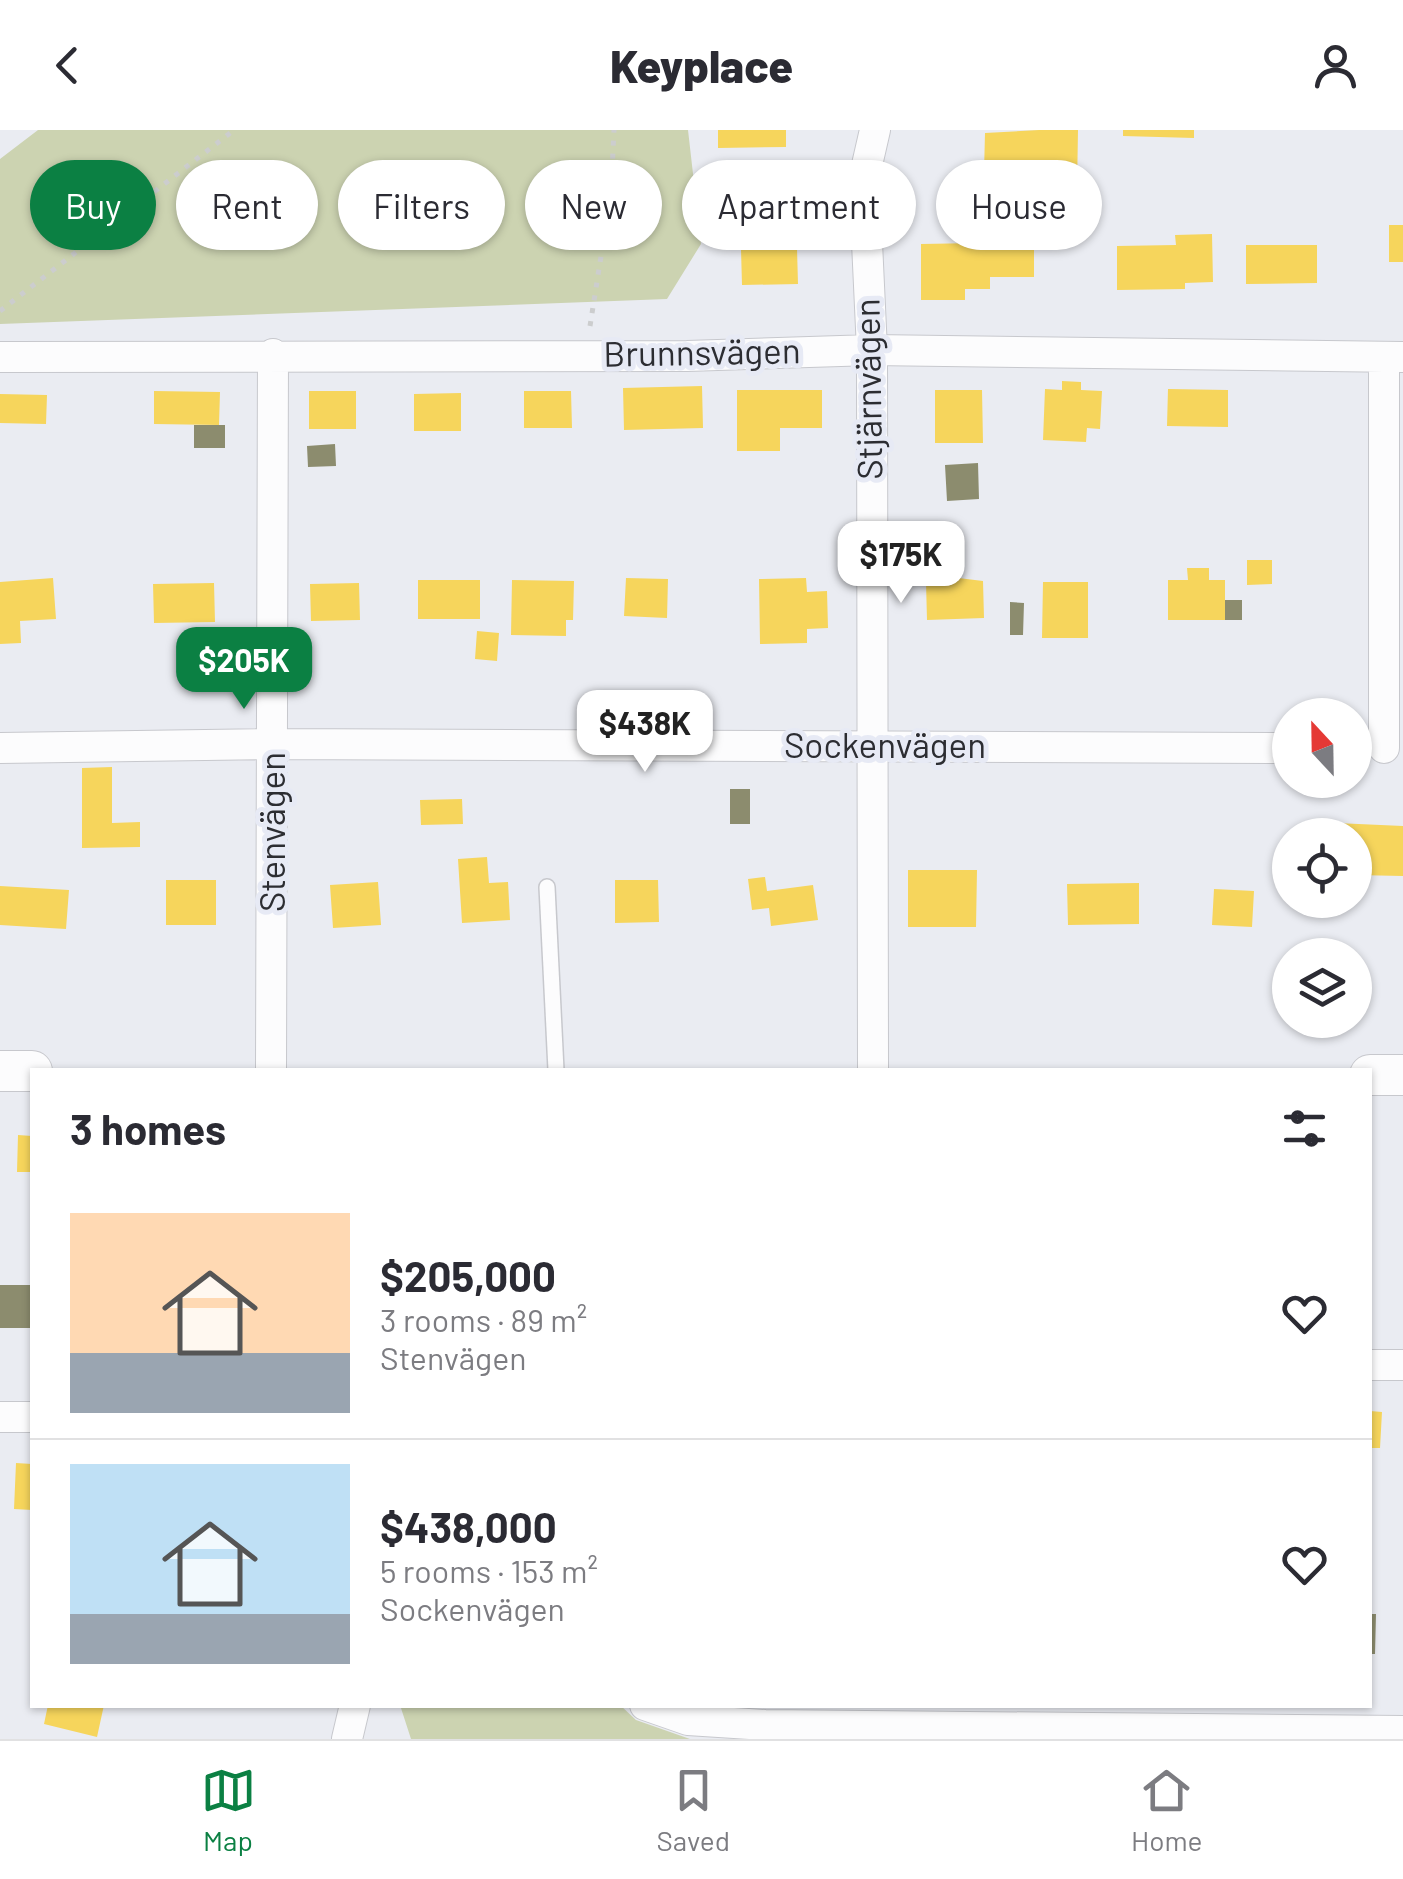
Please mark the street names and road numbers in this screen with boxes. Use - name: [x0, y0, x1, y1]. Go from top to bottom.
- street label: Stjärnvägen: [844, 298, 890, 480]
- street label: Brunnsvägen: [603, 328, 801, 374]
- street label: Sockenvägen: [784, 723, 986, 765]
- street label: Stenvägen: [250, 752, 292, 912]

